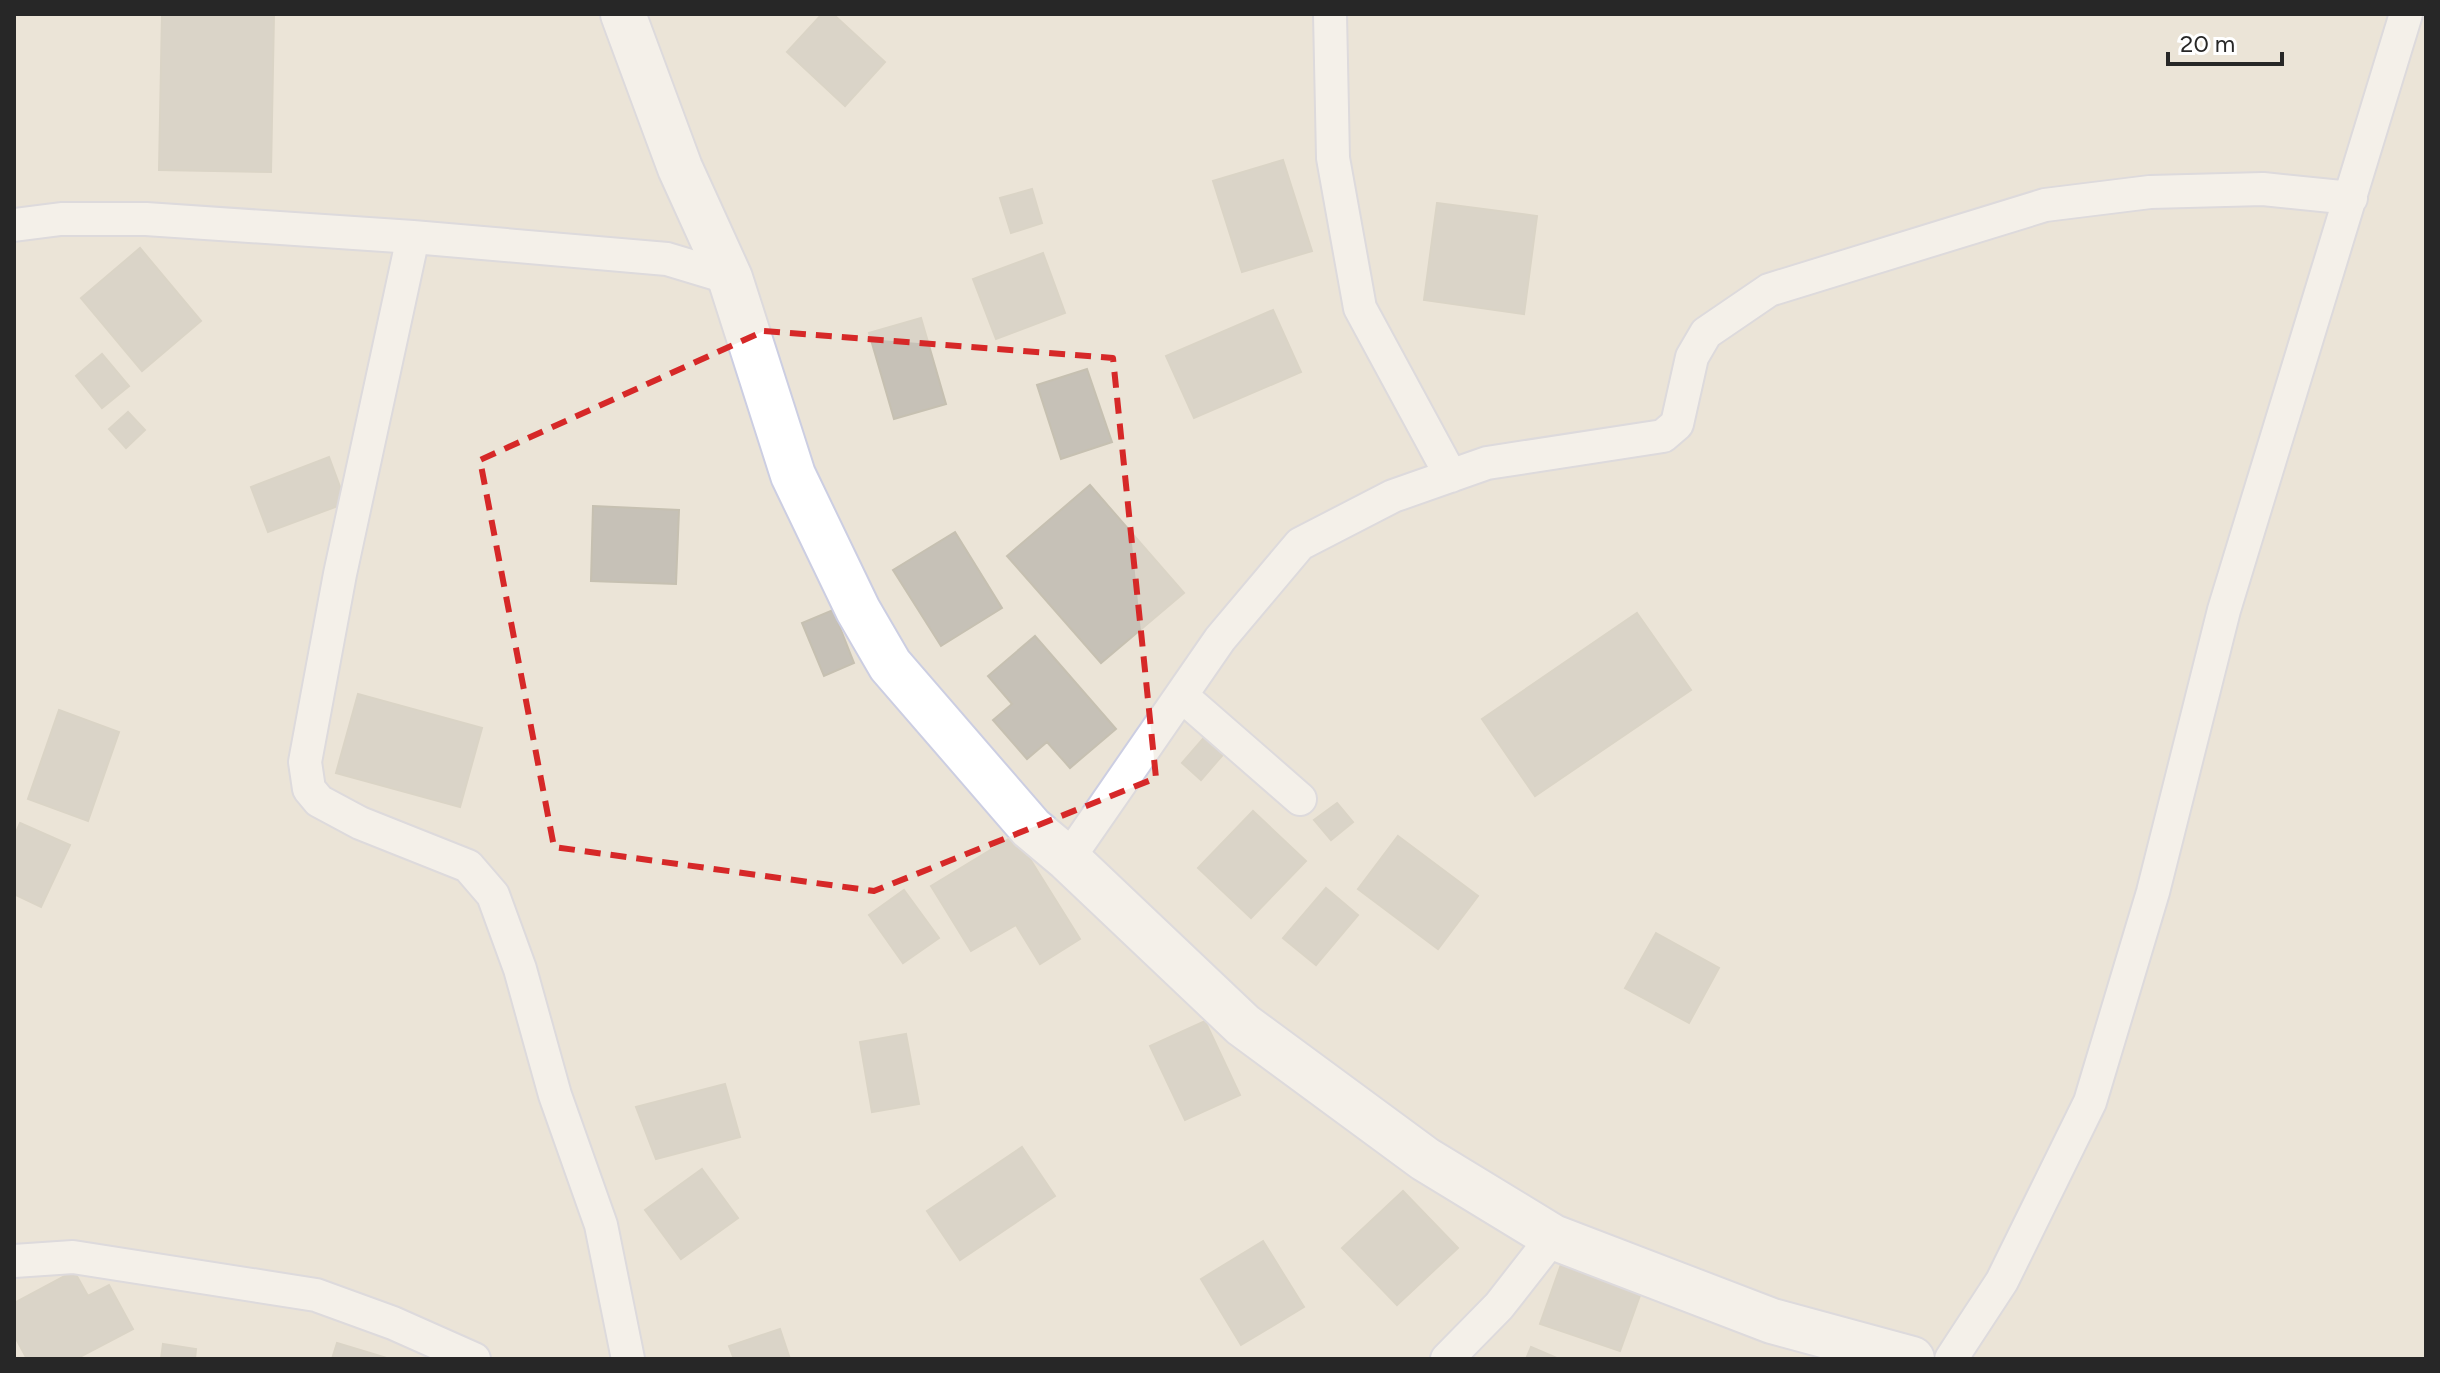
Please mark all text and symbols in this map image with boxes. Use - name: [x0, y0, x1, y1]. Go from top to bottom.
- scale bar: [2168, 16, 2282, 66]
- text: 20 m: [2180, 29, 2235, 58]

